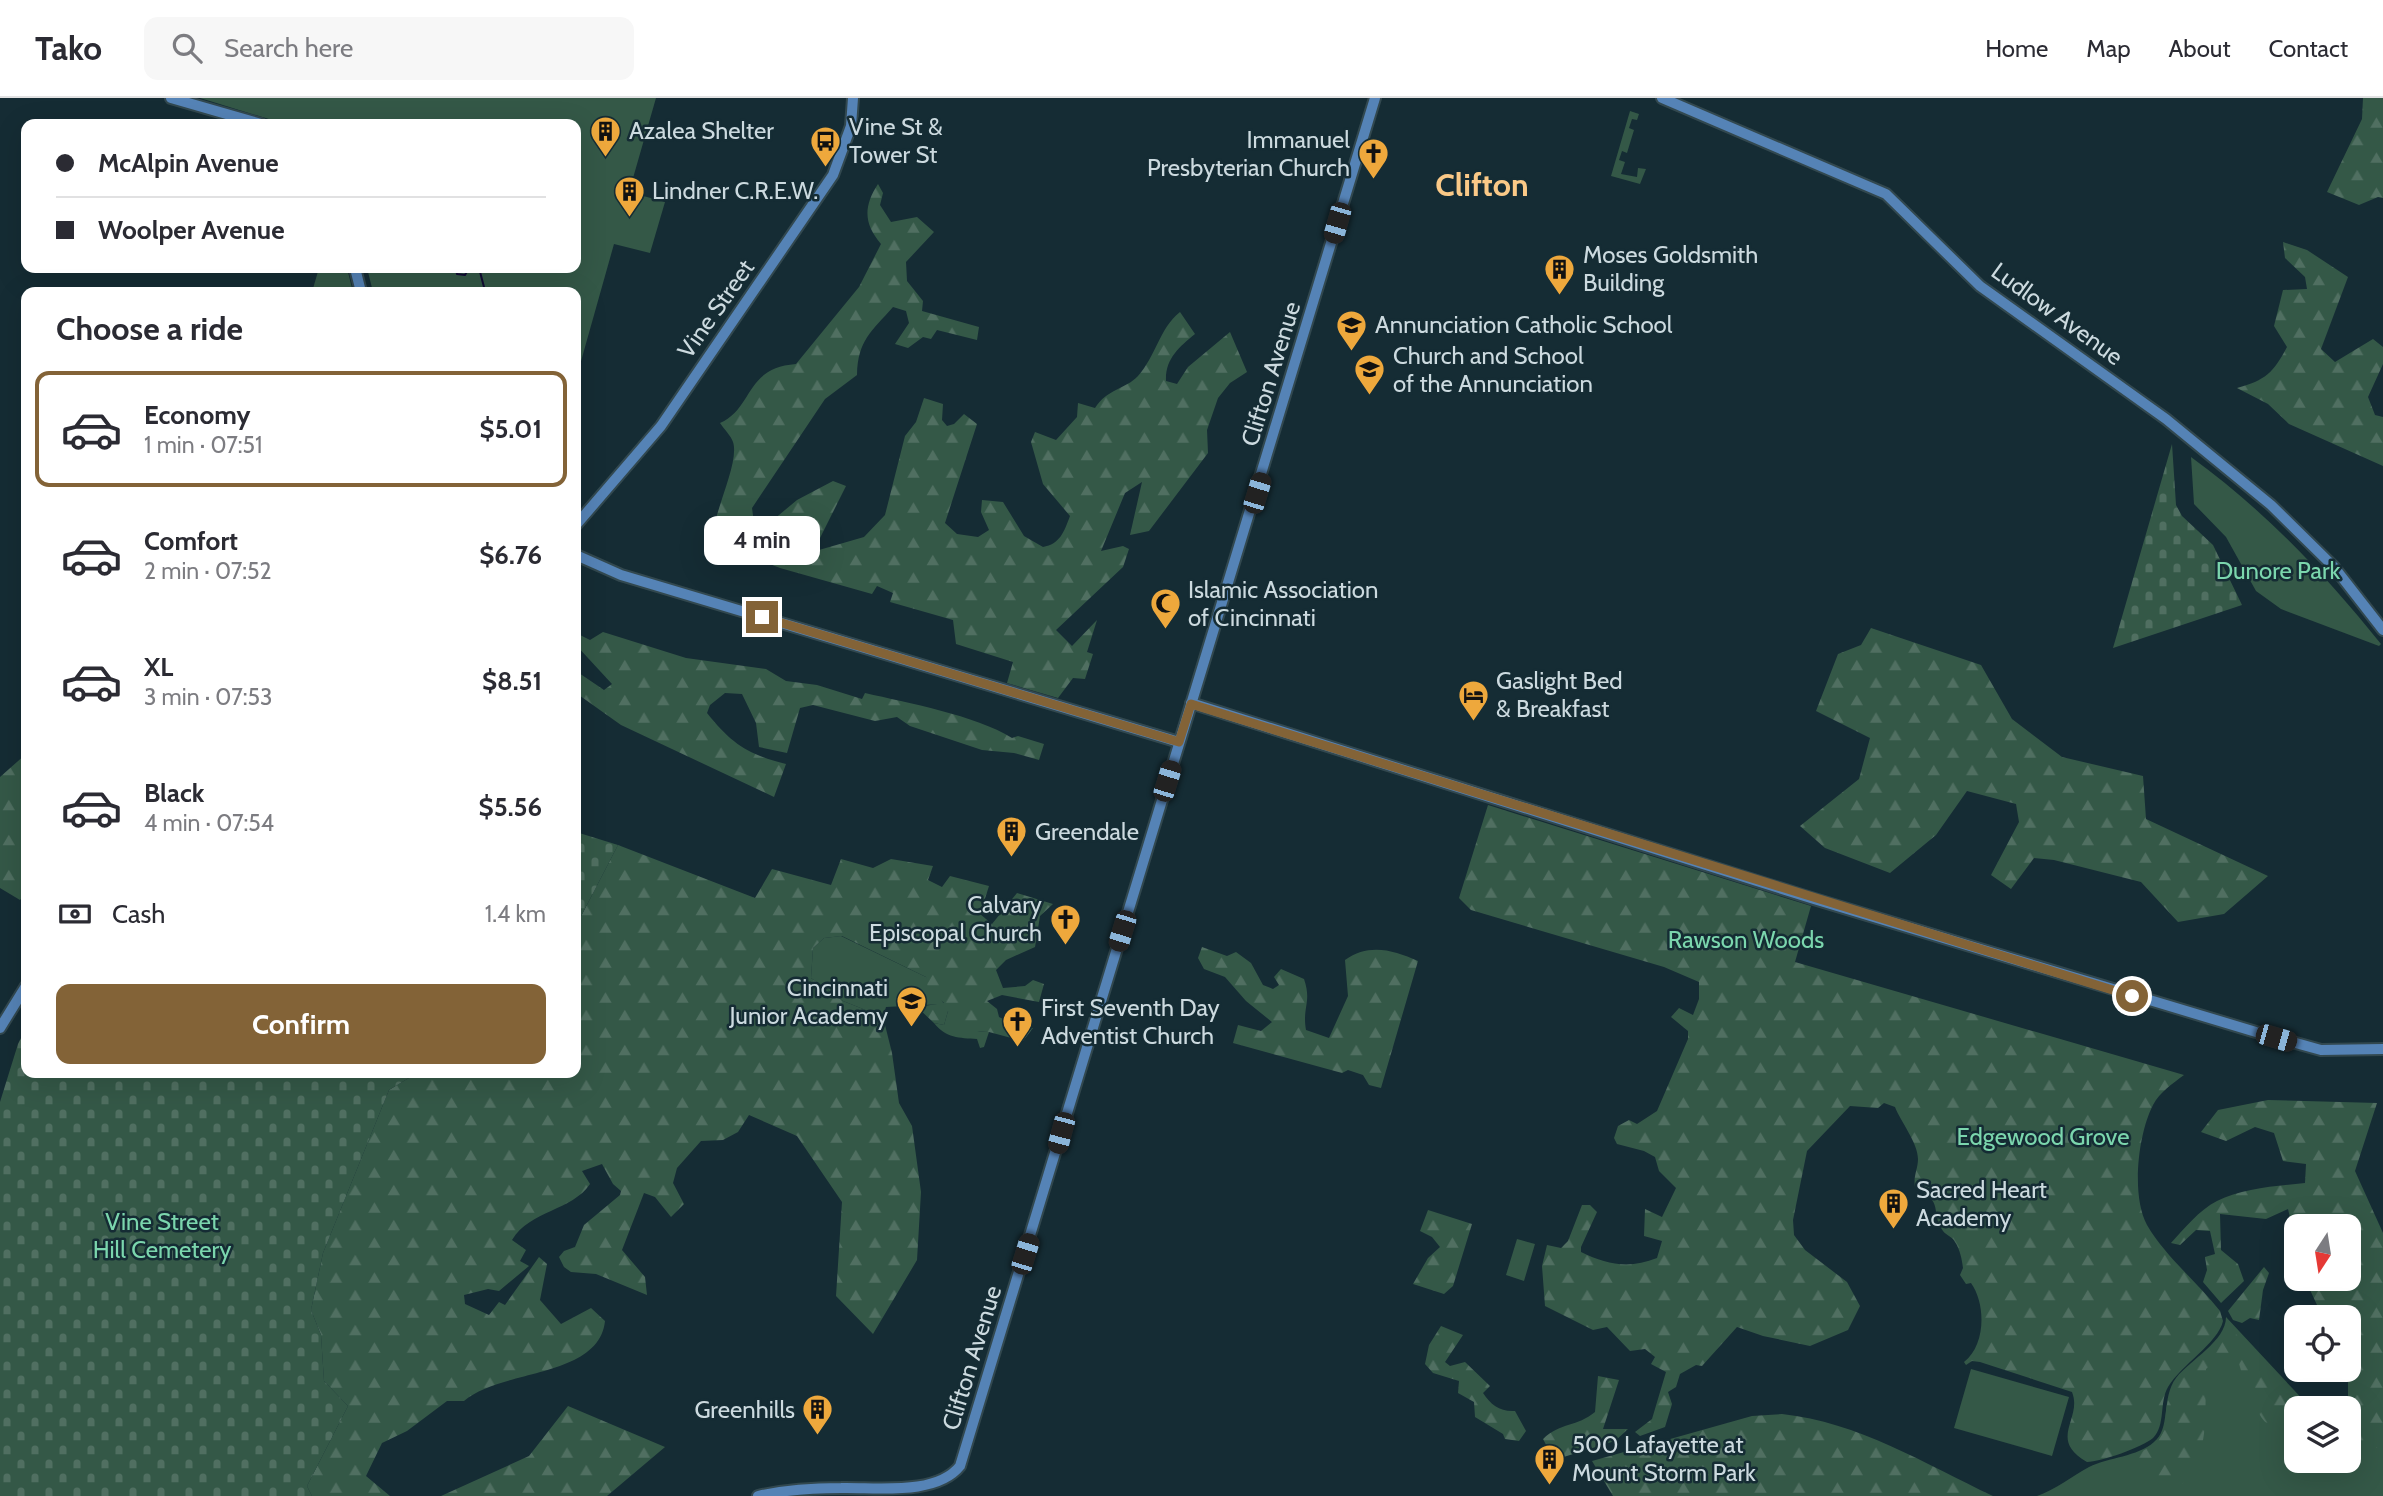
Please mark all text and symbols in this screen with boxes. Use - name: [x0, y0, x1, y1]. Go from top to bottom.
- search box: [144, 17, 634, 80]
- text: Tako: [35, 28, 102, 68]
- icon: search: [168, 29, 206, 67]
- text: Search here: [224, 32, 353, 64]
- text: Home: [1985, 34, 2048, 63]
- text: Map: [2086, 34, 2131, 63]
- text: About: [2169, 34, 2231, 63]
- text: Contact: [2269, 34, 2348, 63]
- place label: Vine St & Tower St: [849, 112, 943, 169]
- building icon: Azalea Shelter: [589, 114, 623, 158]
- place label: Azalea Shelter: [629, 116, 774, 145]
- bus stop icon: Vine St & Tower St: [809, 124, 843, 168]
- place label: Immanuel Presbyterian Church: [1147, 125, 1350, 182]
- church icon: Immanuel Presbyterian Church: [1356, 137, 1390, 181]
- text: McAlpin Avenue: [98, 147, 279, 179]
- district label: Clifton: [1435, 165, 1529, 204]
- building icon: Lindner C.R.E.W.: [612, 174, 646, 218]
- place label: Lindner C.R.E.W.: [652, 176, 818, 205]
- car: [1322, 200, 1353, 246]
- text: Woolper Avenue: [98, 214, 285, 246]
- place label: Moses Goldsmith Building: [1583, 240, 1758, 297]
- building icon: Moses Goldsmith Building: [1543, 252, 1577, 296]
- street label: Vine Street: [671, 254, 760, 364]
- street label: Ludlow Avenue: [1986, 256, 2129, 371]
- street label: Clifton Avenue: [1235, 298, 1306, 450]
- school or university icon: Annunciation Catholic School: [1335, 308, 1369, 352]
- text: Choose a ride: [56, 309, 243, 348]
- place label: Annunciation Catholic School: [1375, 310, 1673, 339]
- place label: Church and School of the Annunciation: [1393, 341, 1593, 398]
- school or university icon: Church and School of the Annunciation: [1353, 353, 1387, 397]
- icon: car: [60, 398, 123, 461]
- text: Economy: [144, 399, 250, 431]
- text: $5.01: [479, 413, 542, 445]
- text: 1 min · 07:51: [144, 431, 263, 459]
- car: [1241, 470, 1274, 516]
- callout: 4 min: [704, 516, 820, 564]
- icon: car: [60, 524, 123, 587]
- text: Comfort: [144, 525, 238, 557]
- text: 4 min: [733, 526, 791, 554]
- text: $6.76: [479, 539, 542, 571]
- park label: Dunore Park: [2216, 556, 2341, 585]
- text: 2 min · 07:52: [144, 557, 272, 585]
- place label: Islamic Association of Cincinnati: [1188, 575, 1378, 632]
- mosque icon: Islamic Association of Cincinnati: [1148, 587, 1182, 631]
- route end: [746, 601, 778, 633]
- icon: car: [60, 650, 123, 713]
- text: XL: [144, 651, 173, 683]
- text: $8.51: [482, 665, 542, 697]
- place label: Gaslight Bed & Breakfast: [1496, 666, 1623, 723]
- hotel icon: Gaslight Bed & Breakfast: [1456, 678, 1490, 722]
- text: 3 min · 07:53: [144, 683, 272, 711]
- car: [1151, 758, 1184, 804]
- icon: car: [60, 776, 123, 839]
- text: Black: [144, 777, 204, 809]
- text: $5.56: [479, 791, 542, 823]
- text: 4 min · 07:54: [144, 809, 274, 837]
- building icon: Greendale: [995, 815, 1029, 859]
- place label: Greendale: [1035, 817, 1139, 846]
- place label: Calvary Episcopal Church: [869, 890, 1042, 947]
- icon: cash: [56, 895, 94, 933]
- text: Cash: [112, 898, 165, 930]
- text: 1.4 km: [485, 900, 546, 928]
- church icon: Calvary Episcopal Church: [1048, 902, 1082, 946]
- car: [1106, 908, 1139, 954]
- park label: Rawson Woods: [1668, 925, 1824, 954]
- place label: Cincinnati Junior Academy: [729, 973, 888, 1030]
- route start: [2116, 980, 2148, 1012]
- button: Confirm: [56, 984, 546, 1064]
- school or university icon: Cincinnati Junior Academy: [894, 985, 928, 1029]
- place label: First Seventh Day Adventist Church: [1041, 993, 1220, 1050]
- church icon: First Seventh Day Adventist Church: [1001, 1005, 1035, 1049]
- car: [2253, 1022, 2300, 1054]
- car: [1046, 1110, 1077, 1156]
- park label: Edgewood Grove: [1957, 1122, 2130, 1151]
- place label: Sacred Heart Academy: [1916, 1175, 2047, 1232]
- building icon: Sacred Heart Academy: [1876, 1187, 1910, 1231]
- park label: Vine Street Hill Cemetery: [93, 1207, 231, 1264]
- north arrow: [2284, 1214, 2361, 1292]
- map controls: [2284, 1214, 2361, 1473]
- car: [1009, 1231, 1042, 1277]
- street label: Clifton Avenue: [936, 1282, 1007, 1434]
- button: locate: [2284, 1305, 2361, 1382]
- building icon: Greenhills: [801, 1393, 835, 1437]
- place label: Greenhills: [694, 1395, 795, 1424]
- button: layers: [2284, 1396, 2361, 1473]
- place label: 500 Lafayette at Mount Storm Park: [1572, 1430, 1756, 1487]
- building icon: 500 Lafayette at Mount Storm Park: [1532, 1442, 1566, 1486]

